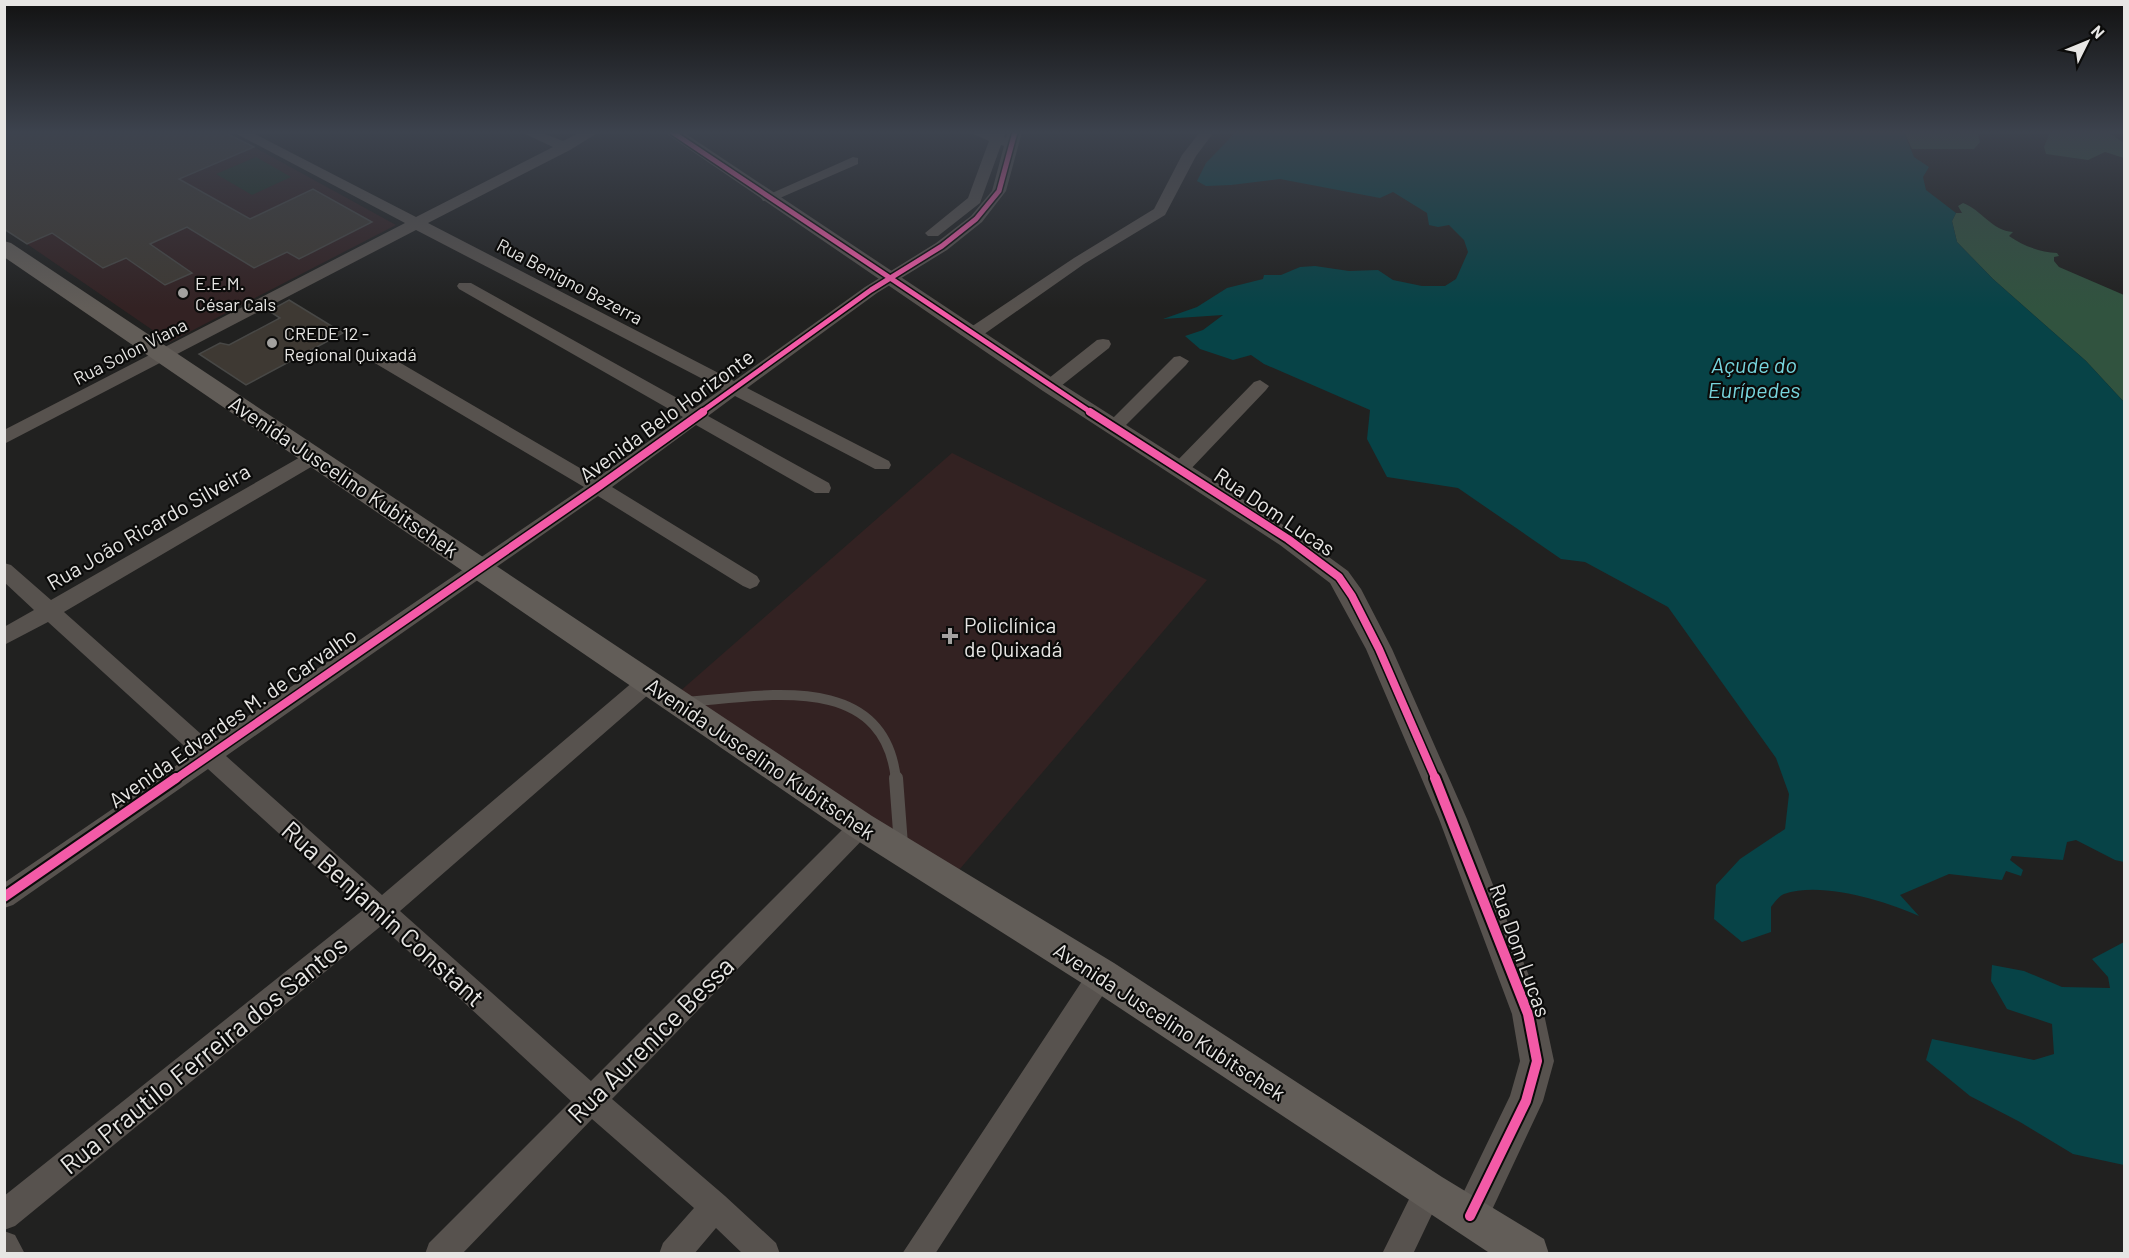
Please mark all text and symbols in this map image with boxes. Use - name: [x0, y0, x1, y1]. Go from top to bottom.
- north arrow: [2057, 12, 2117, 72]
- text: N: [2088, 21, 2109, 42]
- street label: Rua Benigno Bezerra: [493, 233, 647, 329]
- place label: E.E.M. César Cals: [195, 272, 276, 315]
- marker: E.E.M. César Cals: [176, 286, 190, 300]
- street label: Rua Solon Viana: [70, 313, 190, 389]
- place label: CREDE 12 - Regional Quixadá: [284, 322, 417, 365]
- marker: CREDE 12 - Regional Quixadá: [265, 336, 279, 350]
- street label: Avenida Belo Horizonte: [574, 343, 758, 487]
- water label: Açude do Eurípedes: [1708, 351, 1800, 402]
- street label: Avenida Juscelino Kubitschek: [225, 390, 463, 562]
- street label: Rua João Ricardo Silveira: [42, 458, 254, 594]
- street label: Rua Dom Lucas: [1210, 462, 1340, 560]
- place label: Policlínica de Quixadá: [964, 612, 1063, 661]
- street label: Avenida Edvardes M. de Carvalho: [103, 622, 361, 812]
- marker: Policlínica de Quixadá: [941, 627, 959, 645]
- street label: Avenida Juscelino Kubitschek: [642, 672, 880, 844]
- street label: Rua Benjamin Constant: [276, 814, 492, 1012]
- street label: Rua Dom Lucas: [1485, 880, 1557, 1020]
- street label: Rua Prautilo Ferreira dos Santos: [53, 928, 353, 1180]
- street label: Avenida Juscelino Kubitschek: [1050, 937, 1290, 1105]
- street label: Rua Aurenice Bessa: [560, 949, 740, 1129]

